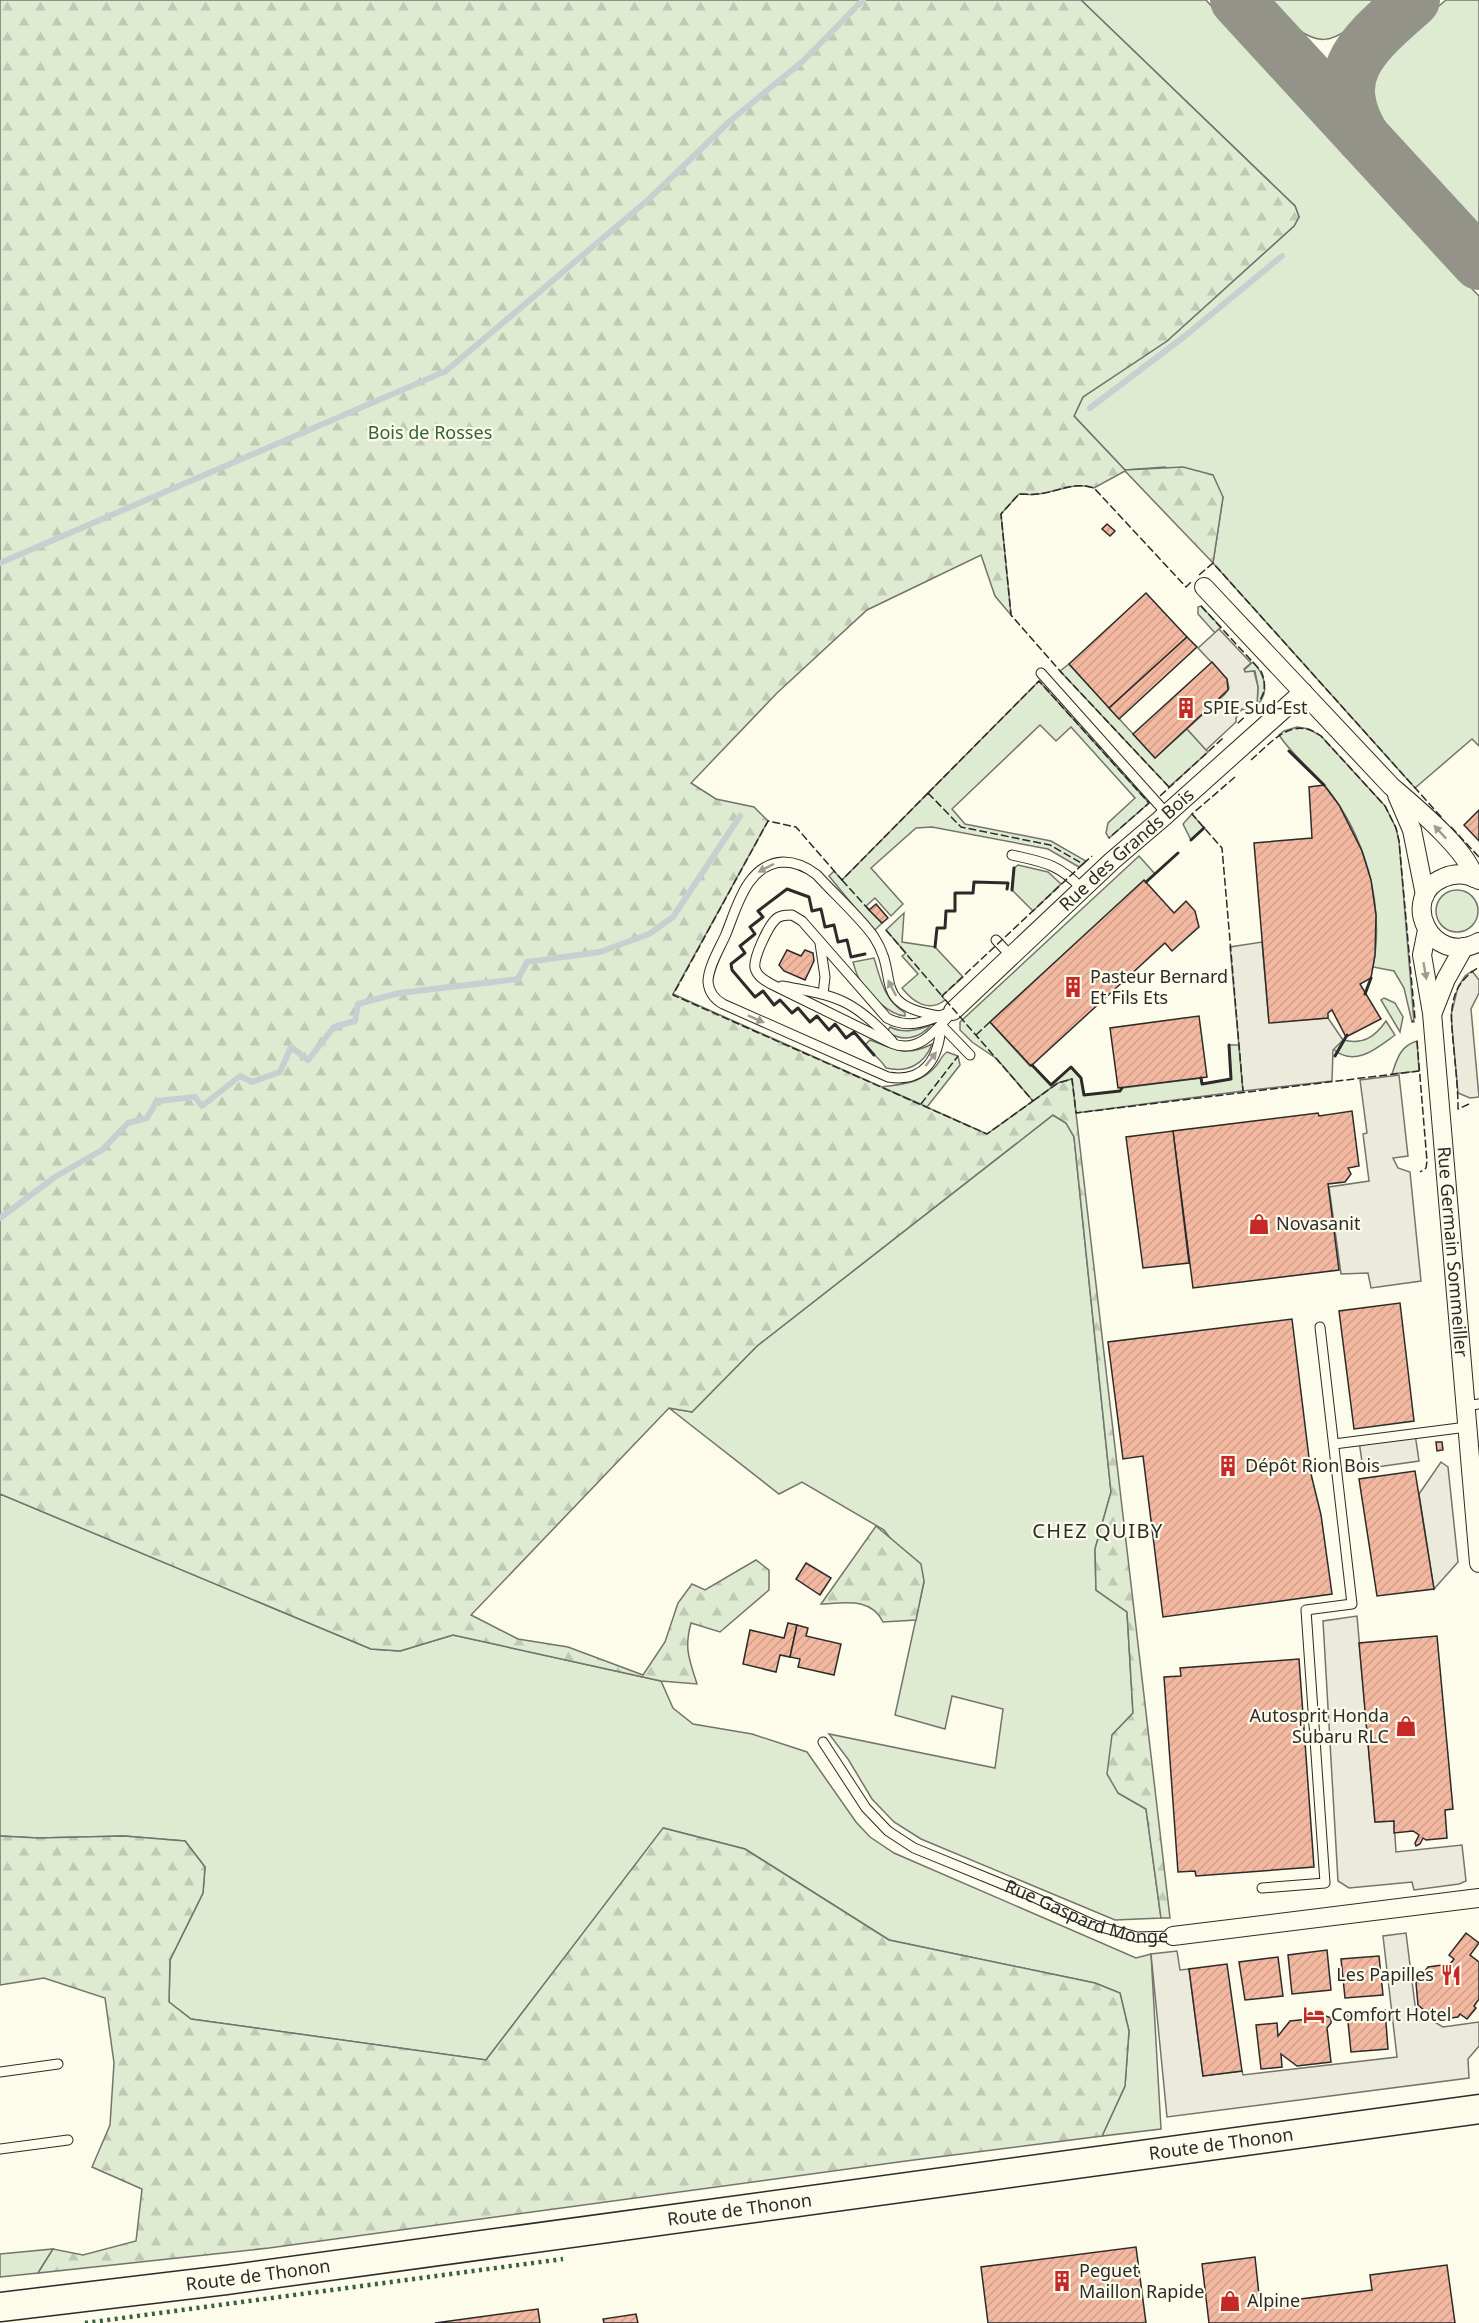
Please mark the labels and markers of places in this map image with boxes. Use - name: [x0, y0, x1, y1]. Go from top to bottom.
- place label: SPIE Sud-Est: [1203, 695, 1308, 719]
- building icon: SPIE Sud-Est: [1174, 696, 1198, 720]
- place label: Pasteur Bernard Et Fils Ets: [1090, 964, 1228, 1009]
- building icon: Pasteur Bernard Et Fils Ets: [1061, 975, 1085, 999]
- place label: Novasanit: [1276, 1211, 1361, 1235]
- shop icon: Novasanit: [1247, 1212, 1271, 1236]
- place label: Dépôt Rion Bois: [1245, 1453, 1380, 1477]
- building icon: Dépôt Rion Bois: [1216, 1454, 1240, 1478]
- place label: Autosprit Honda Subaru RLC: [1250, 1703, 1389, 1748]
- shop icon: Autosprit Honda Subaru RLC: [1394, 1714, 1418, 1738]
- place label: Les Papilles: [1336, 1962, 1434, 1986]
- restaurant icon: Les Papilles: [1439, 1963, 1463, 1987]
- place label: Comfort Hotel: [1331, 2002, 1451, 2026]
- hotel icon: Comfort Hotel: [1302, 2003, 1326, 2027]
- place label: Peguet Maillon Rapide: [1079, 2258, 1204, 2303]
- building icon: Peguet Maillon Rapide: [1050, 2269, 1074, 2293]
- place label: Alpine: [1247, 2288, 1300, 2312]
- shop icon: Alpine: [1218, 2289, 1242, 2313]

